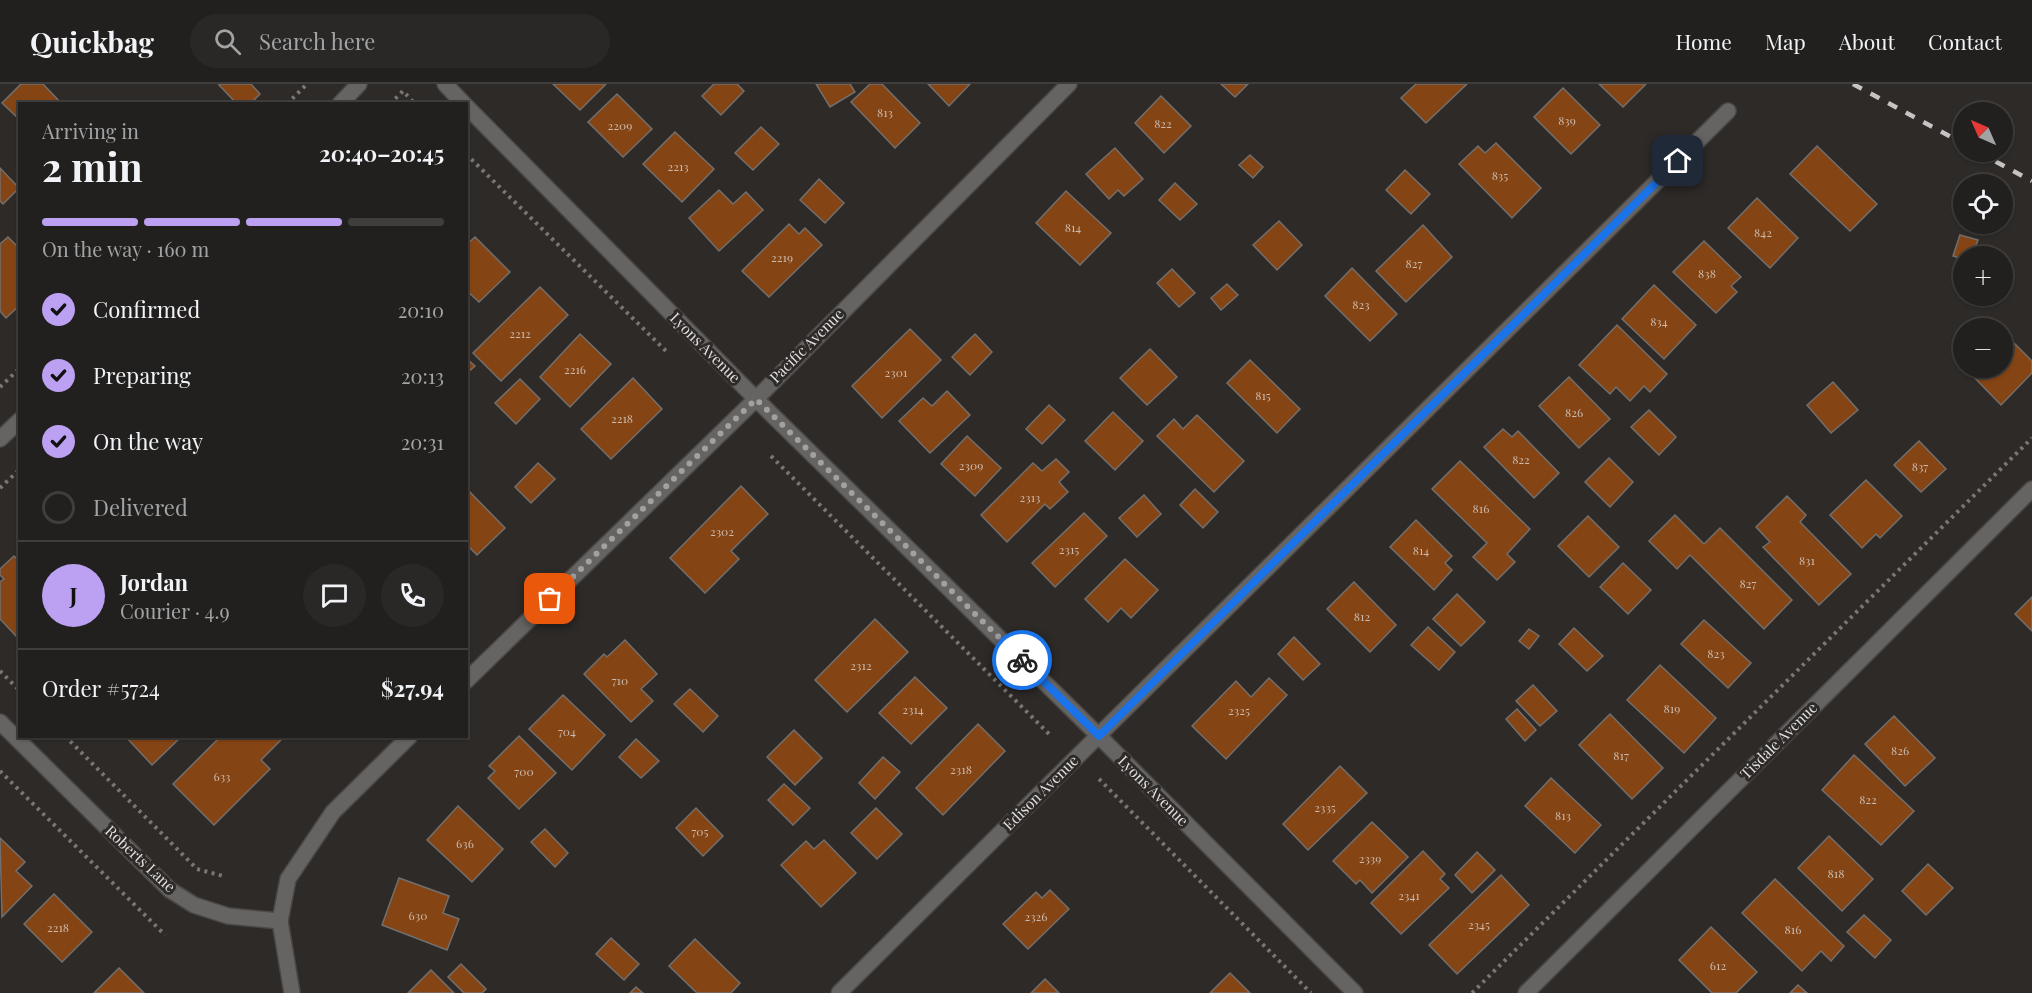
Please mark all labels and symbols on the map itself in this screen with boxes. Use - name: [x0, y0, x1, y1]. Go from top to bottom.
- north arrow: [1953, 102, 2013, 162]
- house number: 813: [877, 104, 893, 120]
- house number: 839: [1558, 112, 1576, 128]
- house number: 822: [1154, 115, 1172, 131]
- house number: 2209: [608, 117, 632, 133]
- pin: [1652, 135, 1703, 186]
- house number: 2213: [667, 158, 689, 174]
- house number: 835: [1492, 167, 1508, 183]
- house number: 814: [1065, 219, 1081, 235]
- house number: 842: [1754, 224, 1772, 240]
- house number: 2219: [771, 249, 793, 265]
- house number: 827: [1406, 255, 1423, 271]
- house number: 838: [1698, 265, 1716, 281]
- house number: 823: [1352, 296, 1370, 312]
- street label: Pacific Avenue: [765, 304, 848, 387]
- street label: Lyons Avenue: [666, 308, 745, 387]
- house number: 834: [1650, 313, 1668, 329]
- house number: 2212: [509, 325, 531, 341]
- house number: 2216: [564, 361, 586, 377]
- house number: 2301: [885, 364, 908, 380]
- house number: 815: [1255, 387, 1271, 403]
- house number: 826: [1565, 404, 1583, 420]
- house number: 2218: [611, 410, 633, 426]
- house number: 822: [1512, 451, 1530, 467]
- house number: 2309: [959, 457, 983, 473]
- house number: 837: [1912, 458, 1928, 474]
- house number: 2313: [1020, 489, 1040, 505]
- house number: 816: [1473, 500, 1489, 516]
- house number: 2302: [710, 523, 734, 539]
- house number: 2315: [1059, 541, 1079, 557]
- house number: 814: [1413, 542, 1429, 558]
- house number: 831: [1799, 552, 1816, 568]
- pin: [524, 573, 575, 624]
- house number: 827: [1740, 575, 1757, 591]
- house number: 812: [1354, 608, 1370, 624]
- courier: [992, 630, 1052, 690]
- house number: 823: [1707, 645, 1725, 661]
- house number: 2312: [850, 657, 872, 673]
- house number: 710: [612, 672, 628, 688]
- street label: Tisdale Avenue: [1735, 697, 1821, 783]
- house number: 819: [1664, 700, 1680, 716]
- house number: 2314: [902, 701, 924, 717]
- house number: 2325: [1228, 702, 1250, 718]
- house number: 704: [558, 723, 576, 739]
- house number: 826: [1891, 742, 1909, 758]
- house number: 817: [1613, 747, 1629, 763]
- street label: Edison Avenue: [998, 750, 1082, 834]
- street label: Lyons Avenue: [1114, 751, 1193, 830]
- house number: 2318: [950, 761, 972, 777]
- house number: 700: [514, 763, 534, 779]
- house number: 633: [213, 768, 231, 784]
- house number: 822: [1859, 791, 1877, 807]
- house number: 2335: [1314, 799, 1336, 815]
- house number: 813: [1555, 807, 1571, 823]
- street label: Roberts Lane: [101, 821, 180, 896]
- house number: 705: [691, 823, 709, 839]
- house number: 636: [456, 835, 474, 851]
- house number: 2339: [1359, 850, 1381, 866]
- house number: 818: [1828, 865, 1844, 881]
- house number: 2341: [1398, 887, 1420, 903]
- house number: 630: [409, 907, 427, 923]
- house number: 2326: [1024, 908, 1048, 924]
- house number: 2345: [1468, 916, 1490, 932]
- house number: 2218: [47, 919, 69, 935]
- house number: 816: [1785, 921, 1801, 937]
- house number: 612: [1710, 957, 1726, 973]

